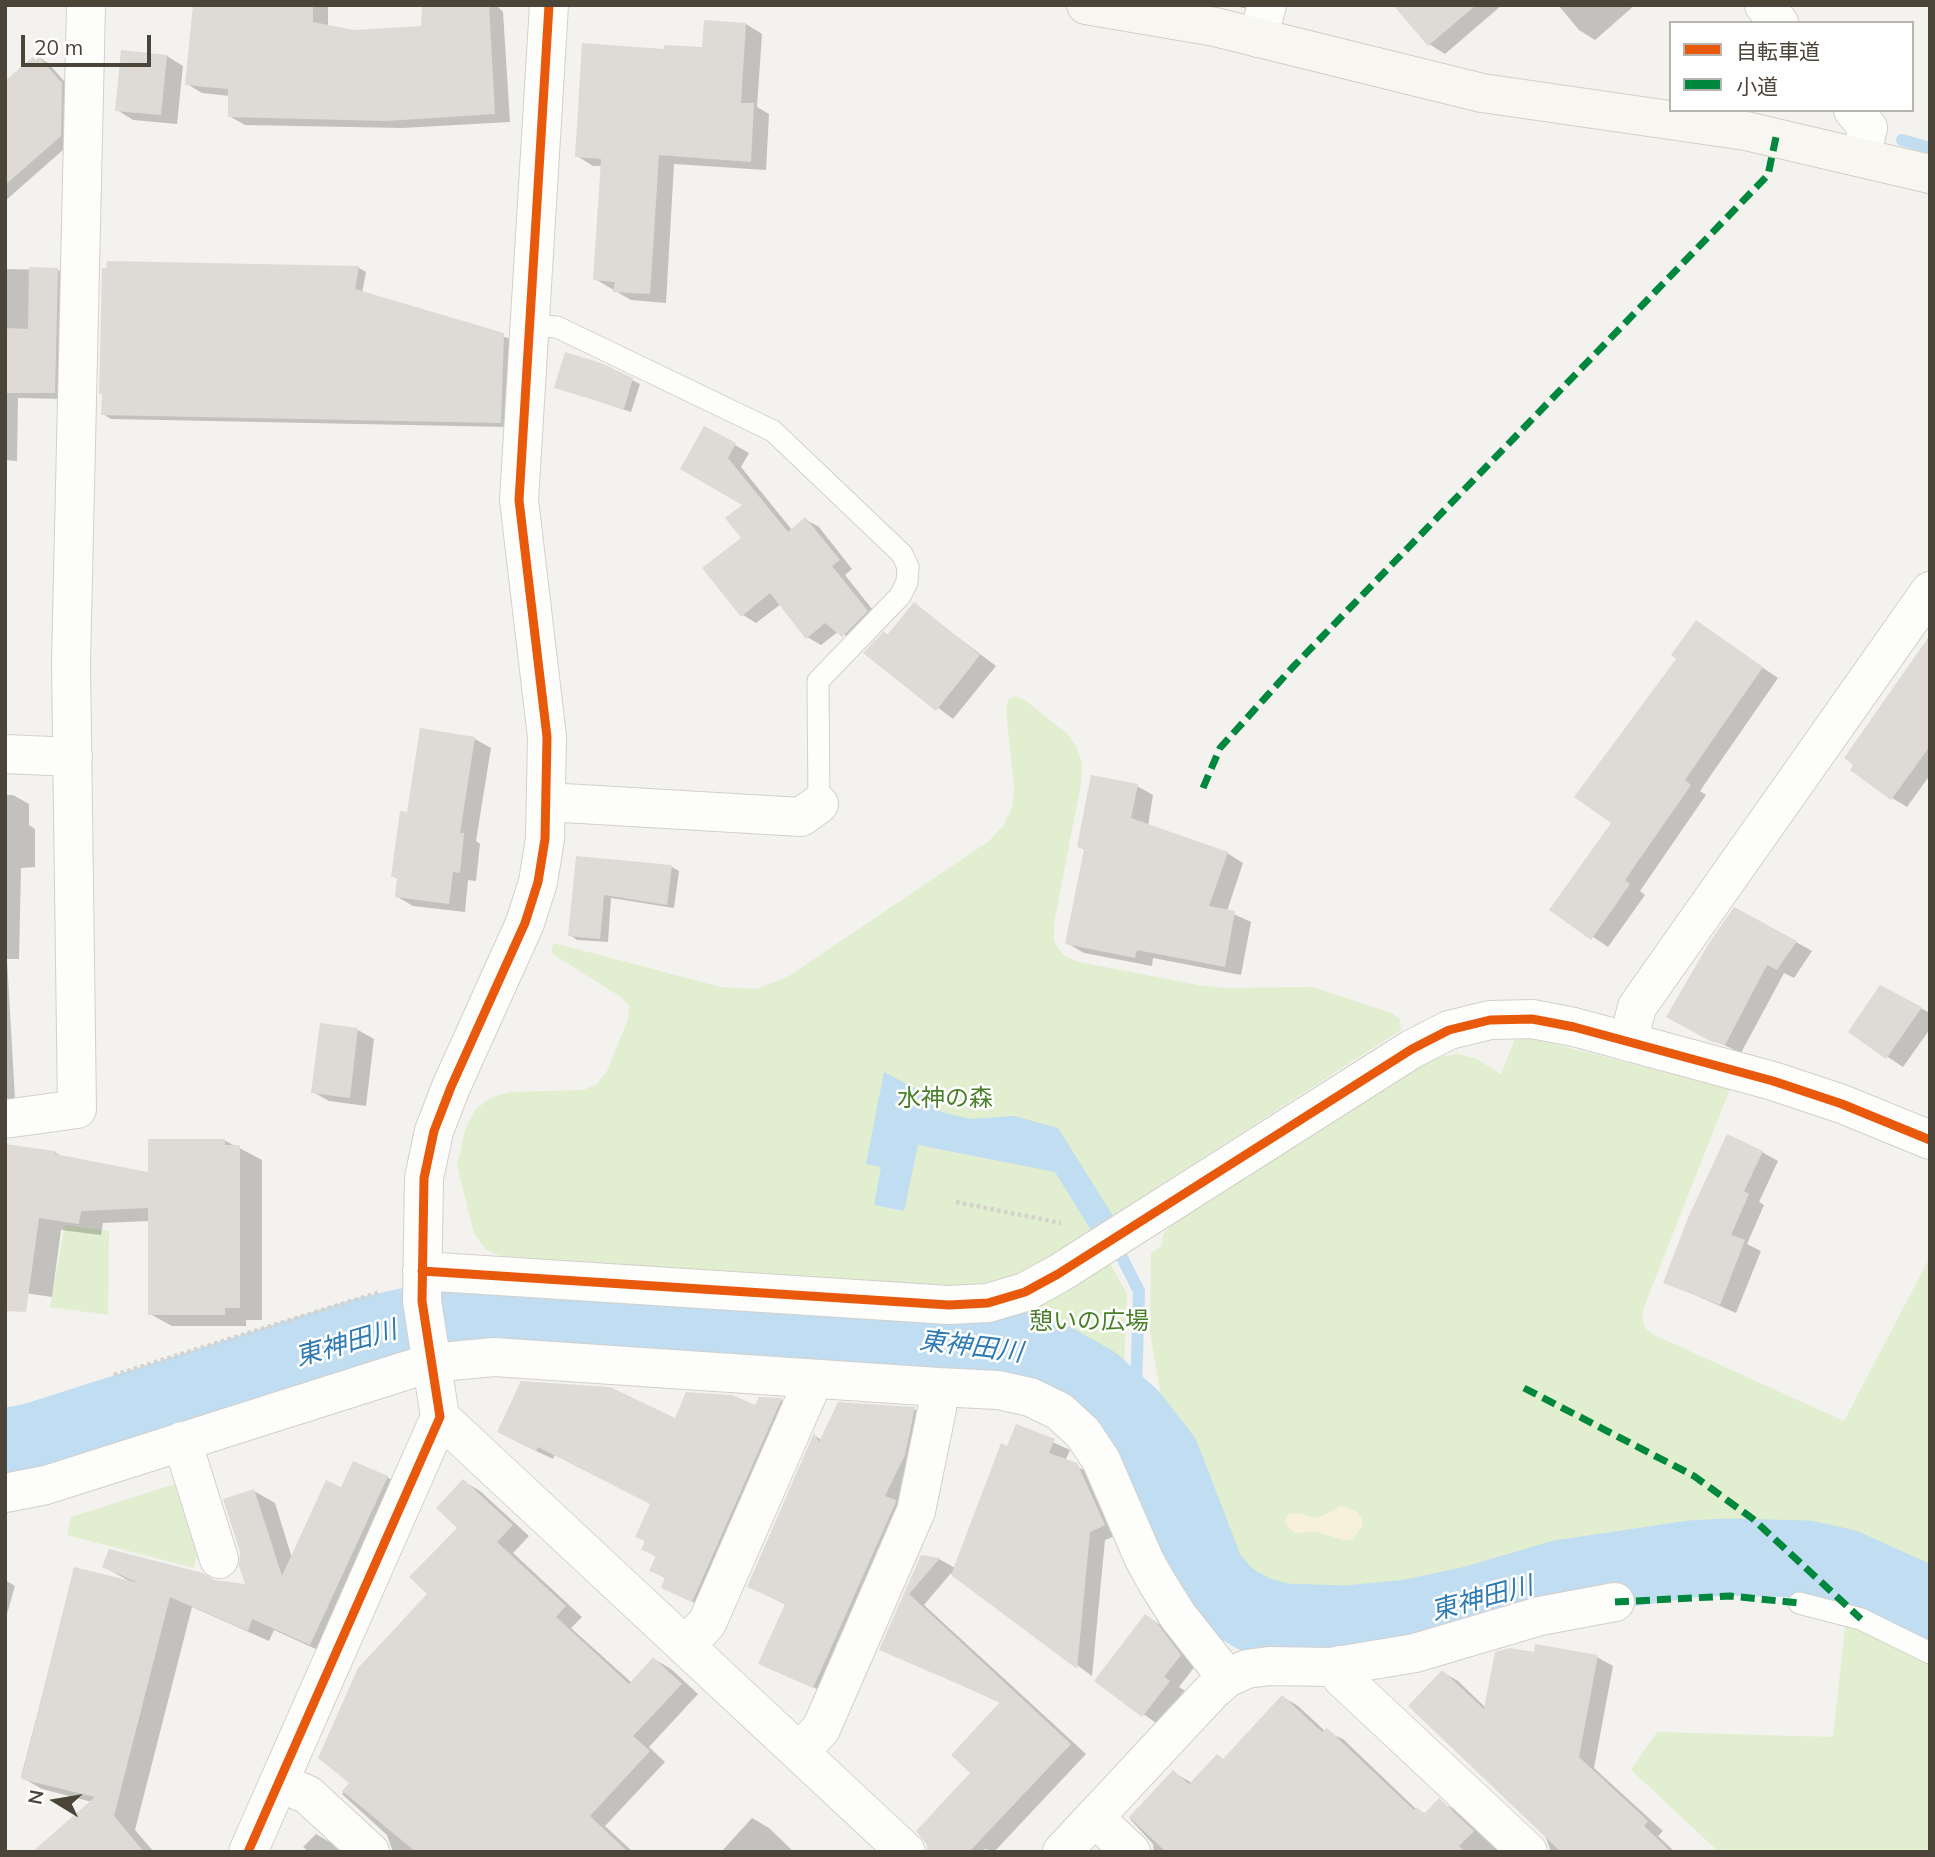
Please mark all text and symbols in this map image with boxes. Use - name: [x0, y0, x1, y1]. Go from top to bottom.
- scale bar: [24, 21, 154, 65]
- legend: [1669, 21, 1914, 112]
- text: 20 m: [34, 34, 83, 60]
- text: 自転車道: [1736, 38, 1820, 64]
- text: 小道: [1736, 73, 1778, 99]
- park label: 水神の森: [897, 1085, 993, 1113]
- park label: 憩いの広場: [1029, 1308, 1149, 1336]
- water label: 東神田川: [292, 1315, 400, 1373]
- water label: 東神田川: [917, 1325, 1025, 1369]
- water label: 東神田川: [1428, 1570, 1536, 1628]
- north arrow: [21, 1766, 91, 1836]
- text: N: [22, 1788, 49, 1806]

